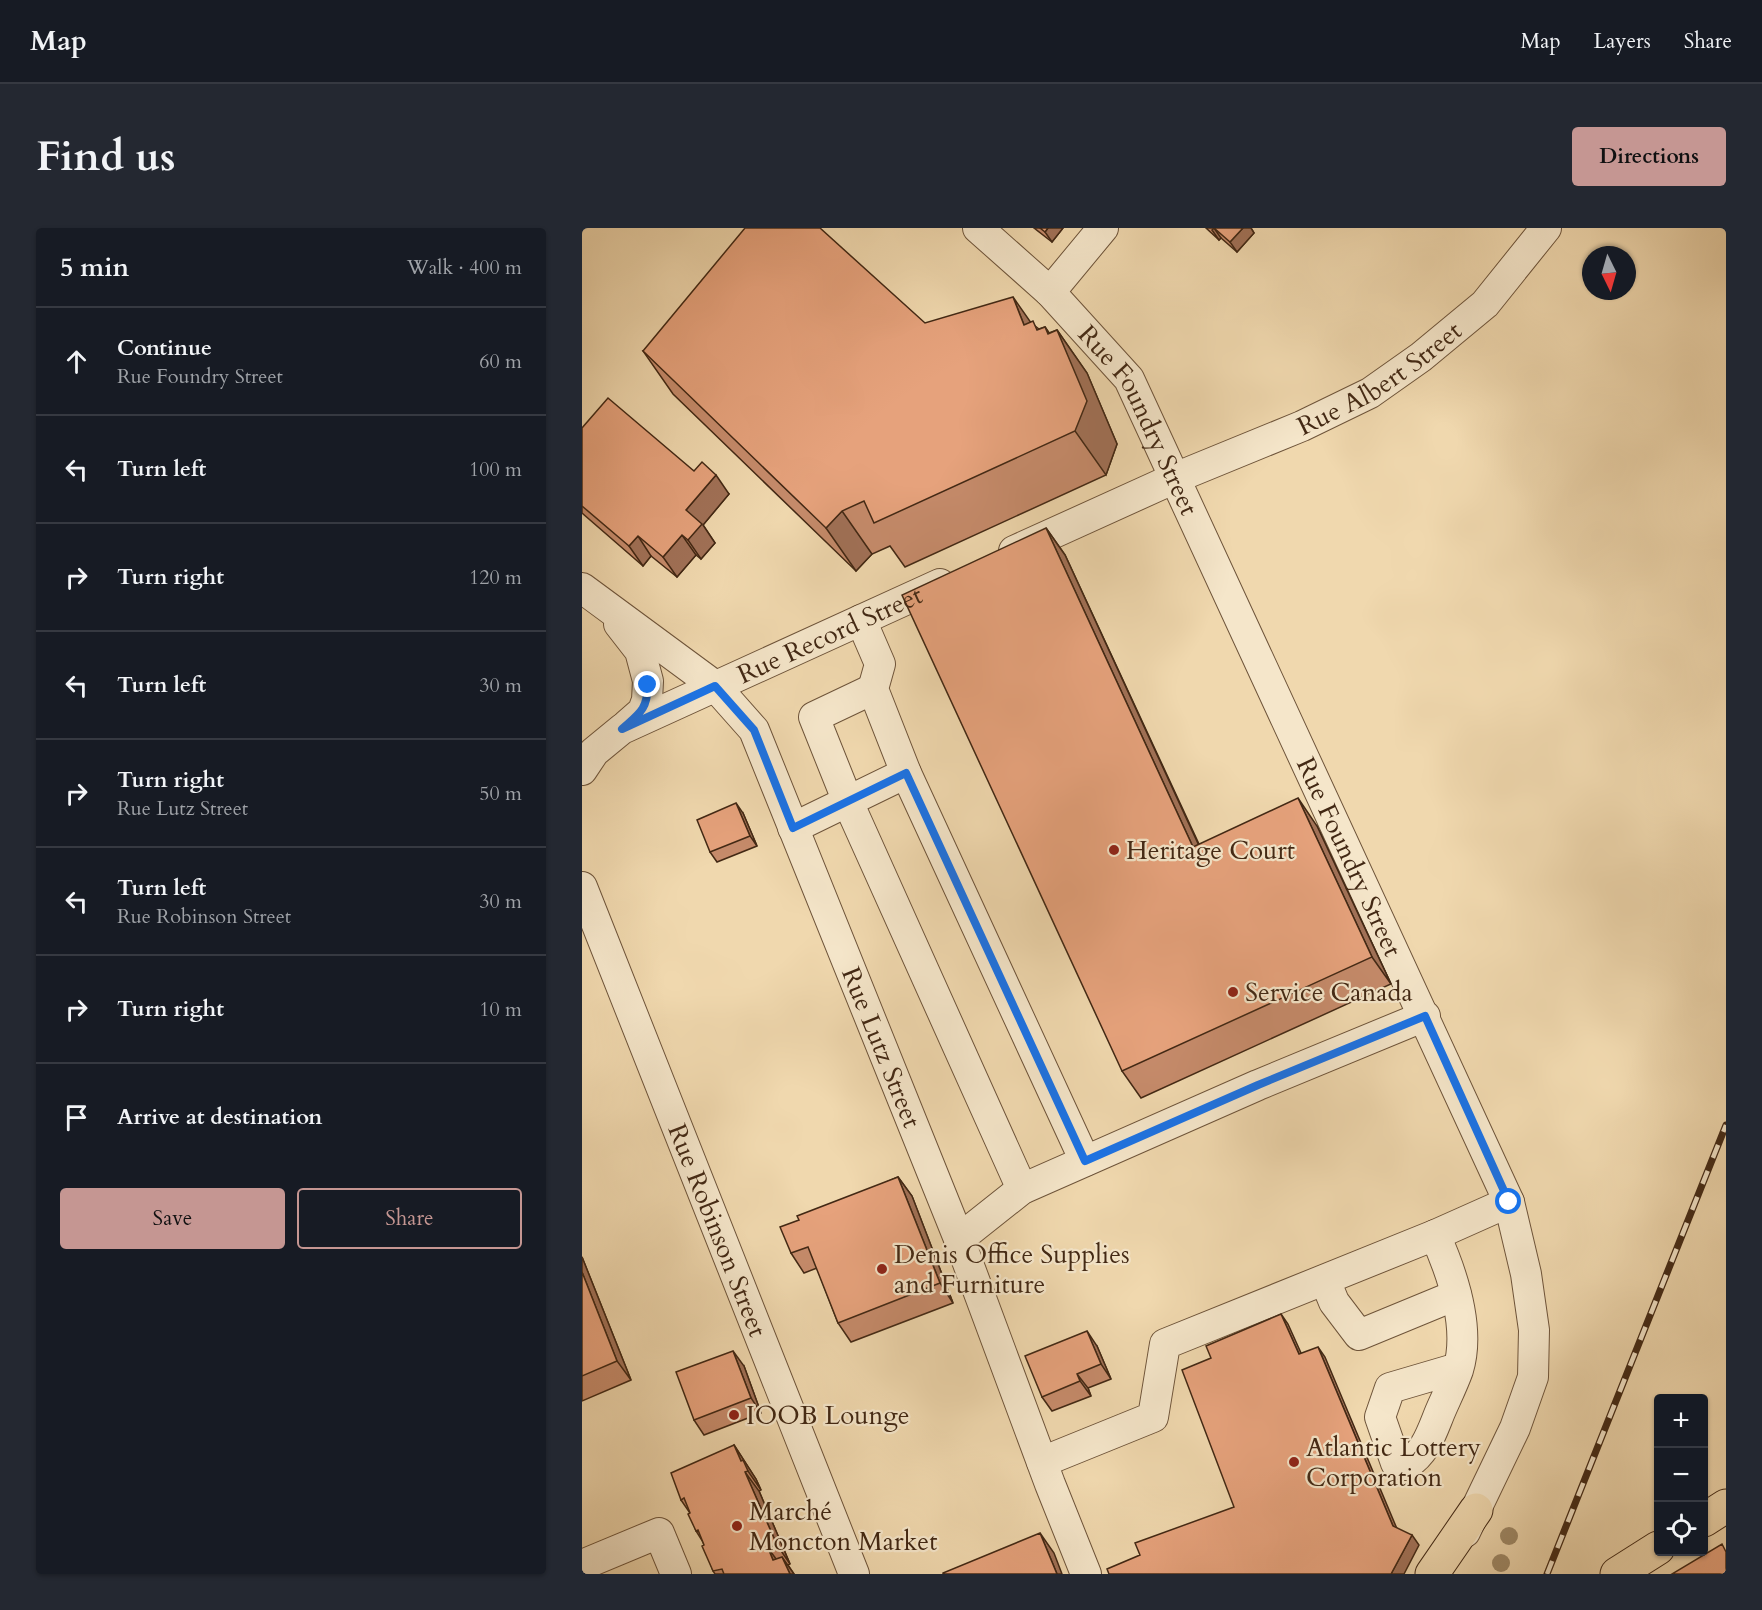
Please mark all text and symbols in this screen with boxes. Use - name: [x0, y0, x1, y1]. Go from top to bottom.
- text: Map: [30, 22, 87, 60]
- text: Map: [1521, 27, 1561, 56]
- text: Layers: [1594, 27, 1651, 56]
- text: Share: [1684, 27, 1732, 56]
- button: Directions: [1572, 127, 1726, 186]
- text: Find us: [36, 128, 176, 185]
- north arrow: [1582, 246, 1636, 300]
- text: 5 min: [60, 250, 129, 285]
- text: Walk · 400 m: [407, 254, 522, 281]
- street label: Rue Albert Street: [1291, 313, 1469, 443]
- street label: Rue Foundry Street: [1071, 317, 1207, 521]
- text: Continue: [117, 333, 212, 363]
- icon: ahead: [60, 345, 93, 378]
- text: 60 m: [479, 348, 522, 375]
- text: Rue Foundry Street: [117, 363, 283, 390]
- icon: left: [60, 453, 93, 486]
- text: Turn left: [117, 454, 206, 484]
- text: 100 m: [469, 456, 522, 483]
- icon: right: [60, 561, 93, 594]
- text: Turn right: [117, 562, 224, 592]
- text: 120 m: [469, 564, 522, 591]
- street label: Rue Record Street: [731, 577, 928, 692]
- icon: left: [60, 669, 93, 702]
- text: Turn left: [117, 670, 206, 700]
- route end: [634, 671, 660, 697]
- text: 30 m: [479, 672, 522, 699]
- street label: Rue Foundry Street: [1288, 751, 1411, 962]
- text: Turn right: [117, 765, 224, 795]
- icon: right: [60, 777, 93, 810]
- text: 50 m: [479, 780, 522, 807]
- text: Rue Lutz Street: [117, 795, 248, 822]
- place label: Heritage Court: [1126, 833, 1295, 868]
- marker: Heritage Court: [1107, 843, 1121, 857]
- text: Turn left: [117, 873, 206, 903]
- icon: left: [60, 885, 93, 918]
- text: 30 m: [479, 888, 522, 915]
- text: Rue Robinson Street: [117, 903, 291, 930]
- street label: Rue Lutz Street: [834, 962, 930, 1133]
- place label: Service Canada: [1245, 975, 1413, 1010]
- marker: Service Canada: [1226, 985, 1240, 999]
- icon: right: [60, 993, 93, 1026]
- text: Turn right: [117, 994, 224, 1024]
- text: 10 m: [479, 996, 522, 1023]
- icon: arrive: [60, 1101, 93, 1134]
- text: Arrive at destination: [117, 1102, 322, 1132]
- street label: Rue Robinson Street: [660, 1118, 776, 1342]
- button: Save: [60, 1188, 285, 1249]
- button: Share: [297, 1188, 522, 1249]
- route start: [1495, 1188, 1521, 1214]
- place label: Denis Office Supplies and Furniture: [894, 1237, 1130, 1302]
- marker: Denis Office Supplies and Furniture: [875, 1262, 889, 1276]
- map controls: [1654, 1394, 1708, 1556]
- button: +: [1654, 1394, 1708, 1448]
- place label: IOOB Lounge: [746, 1398, 910, 1433]
- marker: IOOB Lounge: [727, 1408, 741, 1422]
- place label: Atlantic Lottery Corporation: [1306, 1430, 1481, 1495]
- button: −: [1654, 1448, 1708, 1502]
- marker: Atlantic Lottery Corporation: [1287, 1455, 1301, 1469]
- place label: Marché Moncton Market: [749, 1494, 937, 1559]
- button: locate: [1654, 1502, 1708, 1556]
- marker: Marché Moncton Market: [730, 1519, 744, 1533]

